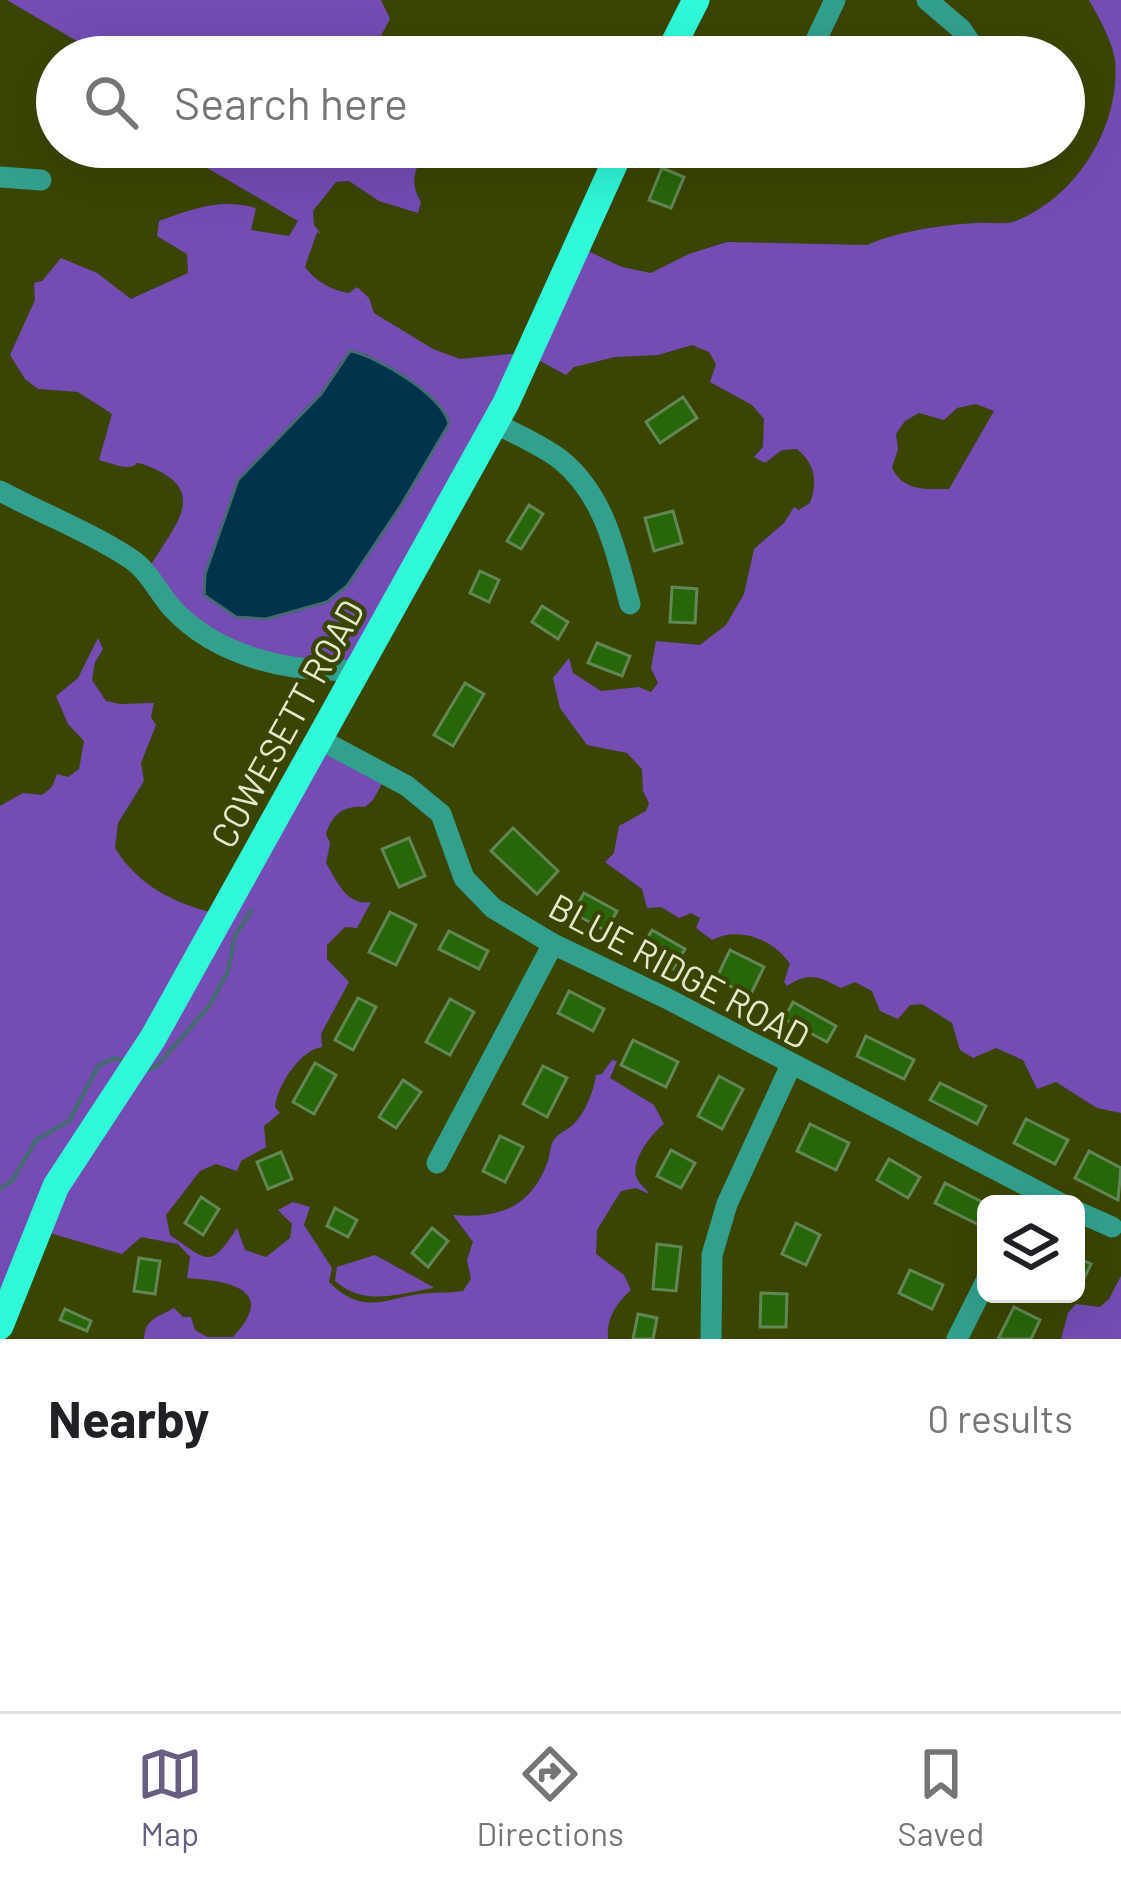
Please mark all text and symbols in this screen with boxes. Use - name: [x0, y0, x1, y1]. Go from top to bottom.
- search box: [36, 36, 1085, 168]
- icon: search: [78, 69, 144, 135]
- text: Search here: [174, 75, 408, 129]
- street label: COWESETT ROAD: [200, 592, 372, 854]
- street label: BLUE RIDGE ROAD: [543, 883, 817, 1057]
- map controls: [977, 1195, 1085, 1303]
- button: layers: [977, 1195, 1085, 1303]
- text: Nearby: [48, 1387, 209, 1448]
- text: 0 results: [927, 1394, 1073, 1441]
- tab: Map: [137, 1741, 203, 1853]
- tab: Directions: [476, 1741, 624, 1853]
- tab: Saved: [898, 1741, 984, 1853]

